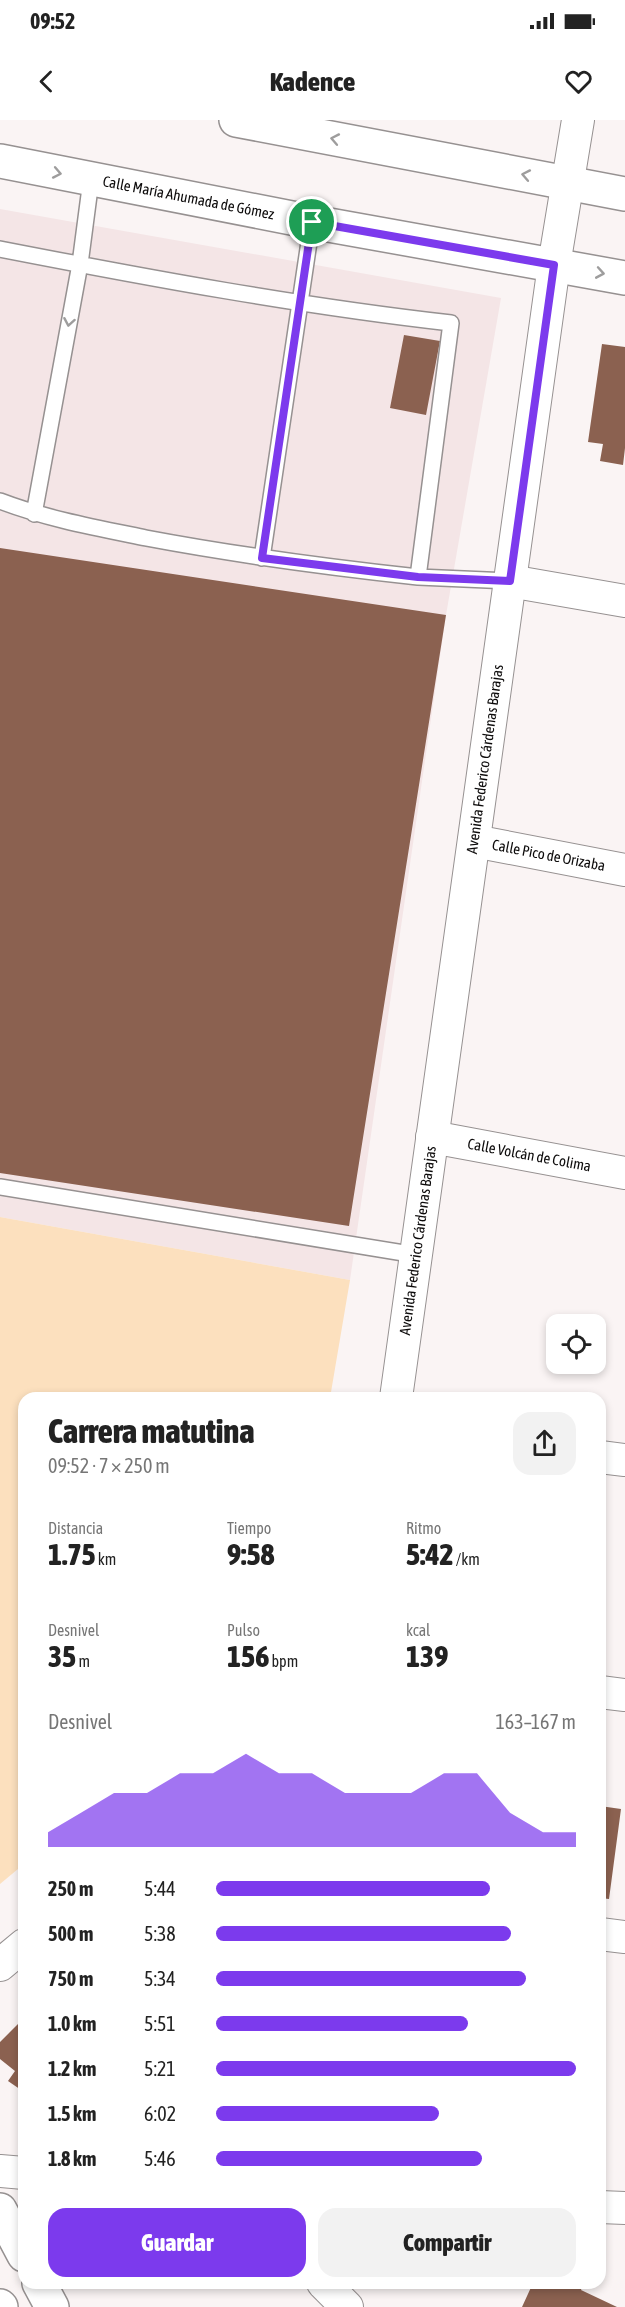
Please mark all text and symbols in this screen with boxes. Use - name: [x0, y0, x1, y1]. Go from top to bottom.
- text: 09:52: [30, 8, 75, 34]
- icon: back: [30, 65, 63, 98]
- icon: heart: [562, 65, 595, 98]
- text: Kadence: [270, 66, 355, 97]
- one-way arrow: [330, 133, 340, 146]
- one-way arrow: [52, 166, 62, 179]
- one-way arrow: [522, 170, 531, 182]
- street label: Calle María Ahumada de Gómez: [101, 172, 276, 223]
- pin: [286, 196, 337, 247]
- icon: arrive: [295, 205, 328, 238]
- one-way arrow: [595, 266, 605, 279]
- one-way arrow: [63, 317, 76, 327]
- street label: Avenida Federico Cárdenas Barajas: [463, 663, 506, 855]
- street label: Calle Pico de Orizaba: [491, 836, 607, 874]
- street label: Calle Volcán de Colima: [466, 1135, 593, 1174]
- street label: Avenida Federico Cárdenas Barajas: [396, 1145, 439, 1336]
- map controls: [546, 1314, 606, 1374]
- button: locate: [546, 1314, 606, 1374]
- text: Carrera matutina: [48, 1412, 255, 1450]
- button: share: [513, 1412, 576, 1475]
- text: 09:52 · 7 × 250 m: [48, 1454, 170, 1477]
- text: Distancia: [48, 1519, 103, 1537]
- text: Tiempo: [227, 1519, 271, 1537]
- text: Ritmo: [406, 1519, 441, 1537]
- text: 1.75: [48, 1537, 96, 1571]
- text: 9:58: [227, 1537, 275, 1571]
- text: 5:42: [406, 1537, 454, 1571]
- text: km: [96, 1550, 116, 1568]
- text: /km: [454, 1550, 480, 1568]
- text: Desnivel: [48, 1621, 99, 1639]
- text: Pulso: [227, 1621, 260, 1639]
- text: kcal: [406, 1621, 430, 1639]
- text: 35: [48, 1639, 76, 1673]
- text: 156: [227, 1639, 269, 1673]
- text: 139: [406, 1639, 448, 1673]
- text: m: [76, 1652, 90, 1670]
- text: bpm: [269, 1652, 298, 1670]
- text: Desnivel: [48, 1710, 112, 1733]
- text: 163–167 m: [495, 1710, 576, 1733]
- text: 250 m: [48, 1877, 93, 1900]
- text: 5:44: [144, 1877, 176, 1900]
- text: 500 m: [48, 1922, 93, 1945]
- text: 5:38: [144, 1922, 176, 1945]
- text: 750 m: [48, 1967, 93, 1990]
- text: 5:34: [144, 1967, 176, 1990]
- text: 1.0 km: [48, 2012, 96, 2035]
- text: 5:51: [144, 2012, 176, 2035]
- text: 1.2 km: [48, 2057, 96, 2080]
- text: 5:21: [144, 2057, 176, 2080]
- text: 1.5 km: [48, 2102, 96, 2125]
- text: 6:02: [144, 2102, 176, 2125]
- text: 1.8 km: [48, 2147, 96, 2170]
- text: 5:46: [144, 2147, 176, 2170]
- button: Guardar: [48, 2208, 306, 2277]
- button: Compartir: [318, 2208, 576, 2277]

